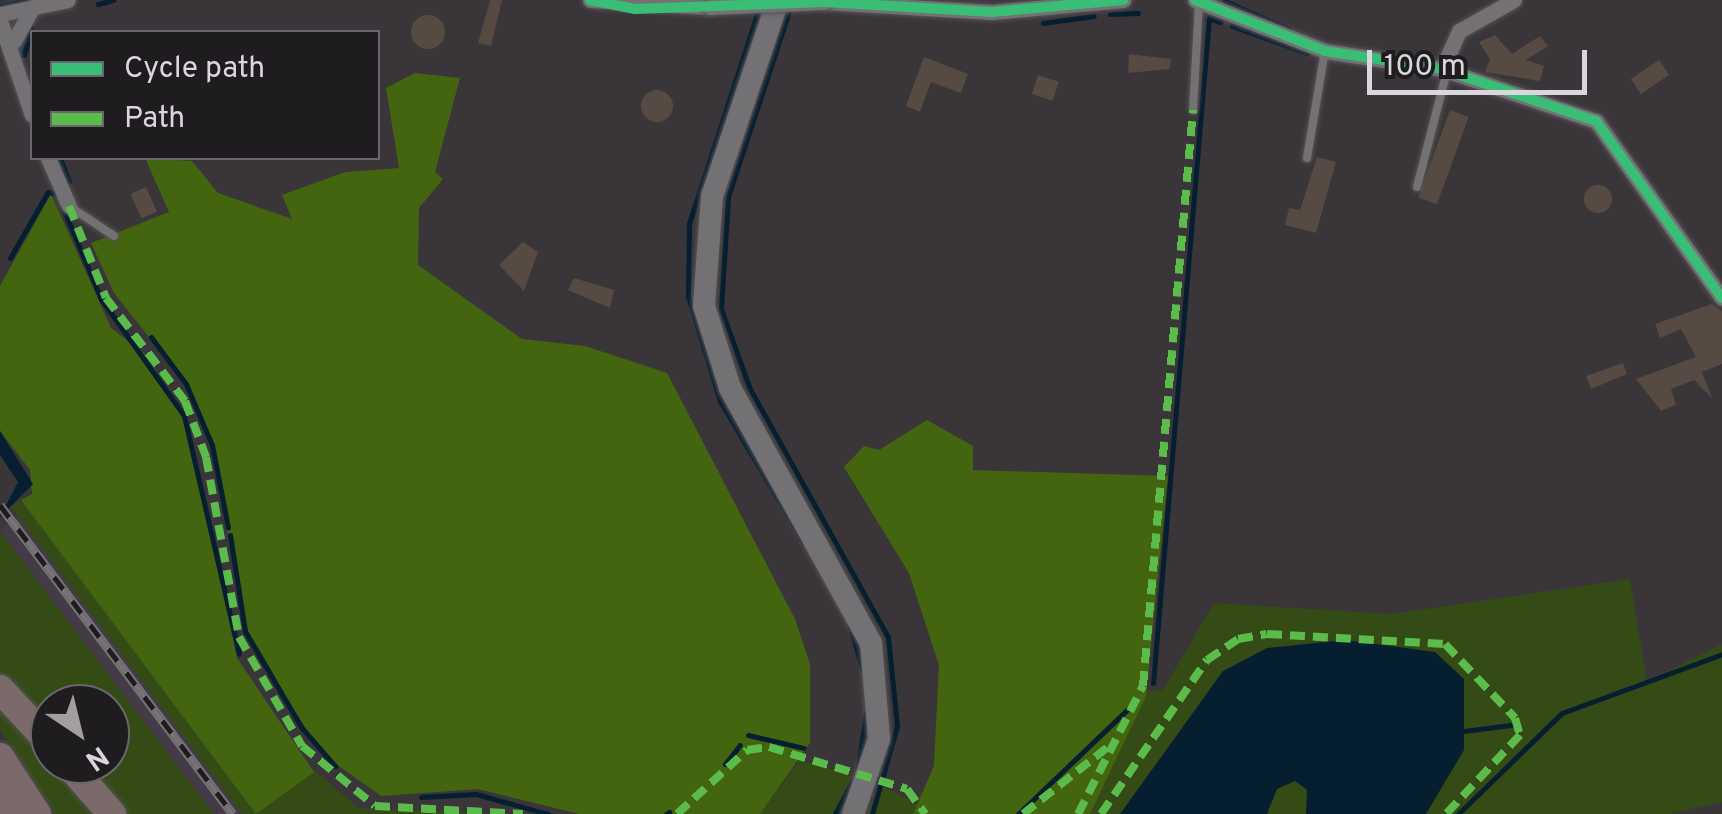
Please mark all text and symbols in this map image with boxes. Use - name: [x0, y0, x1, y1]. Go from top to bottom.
- legend: [30, 30, 380, 160]
- scale bar: [1372, 30, 1592, 92]
- text: 100 m: [1384, 49, 1466, 86]
- text: Cycle path: [124, 51, 265, 88]
- text: Path: [124, 101, 185, 138]
- north arrow: [30, 684, 130, 784]
- text: N: [78, 736, 115, 777]

